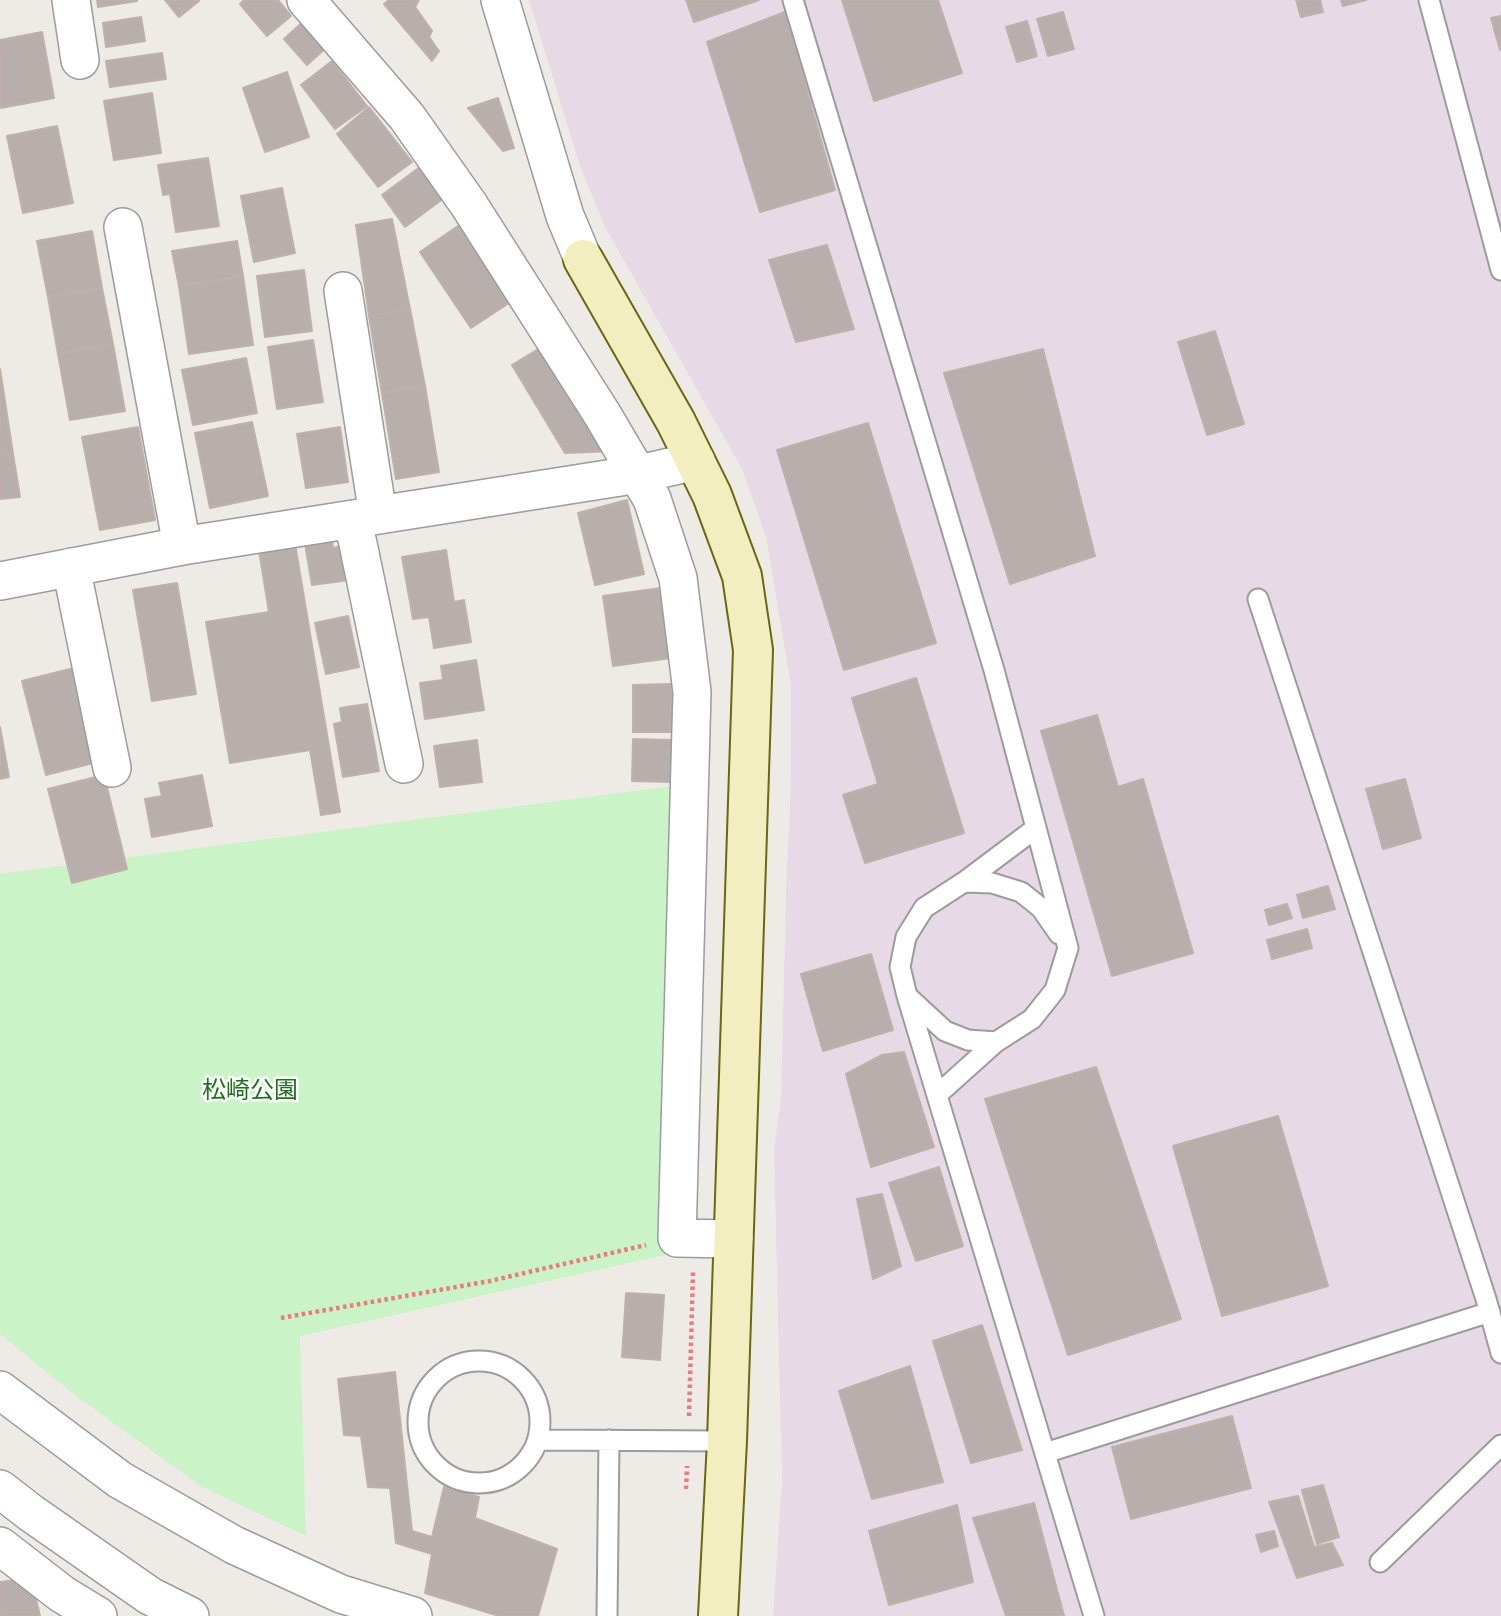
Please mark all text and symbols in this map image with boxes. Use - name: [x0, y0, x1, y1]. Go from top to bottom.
- park label: 松崎公園: [202, 1078, 298, 1106]

